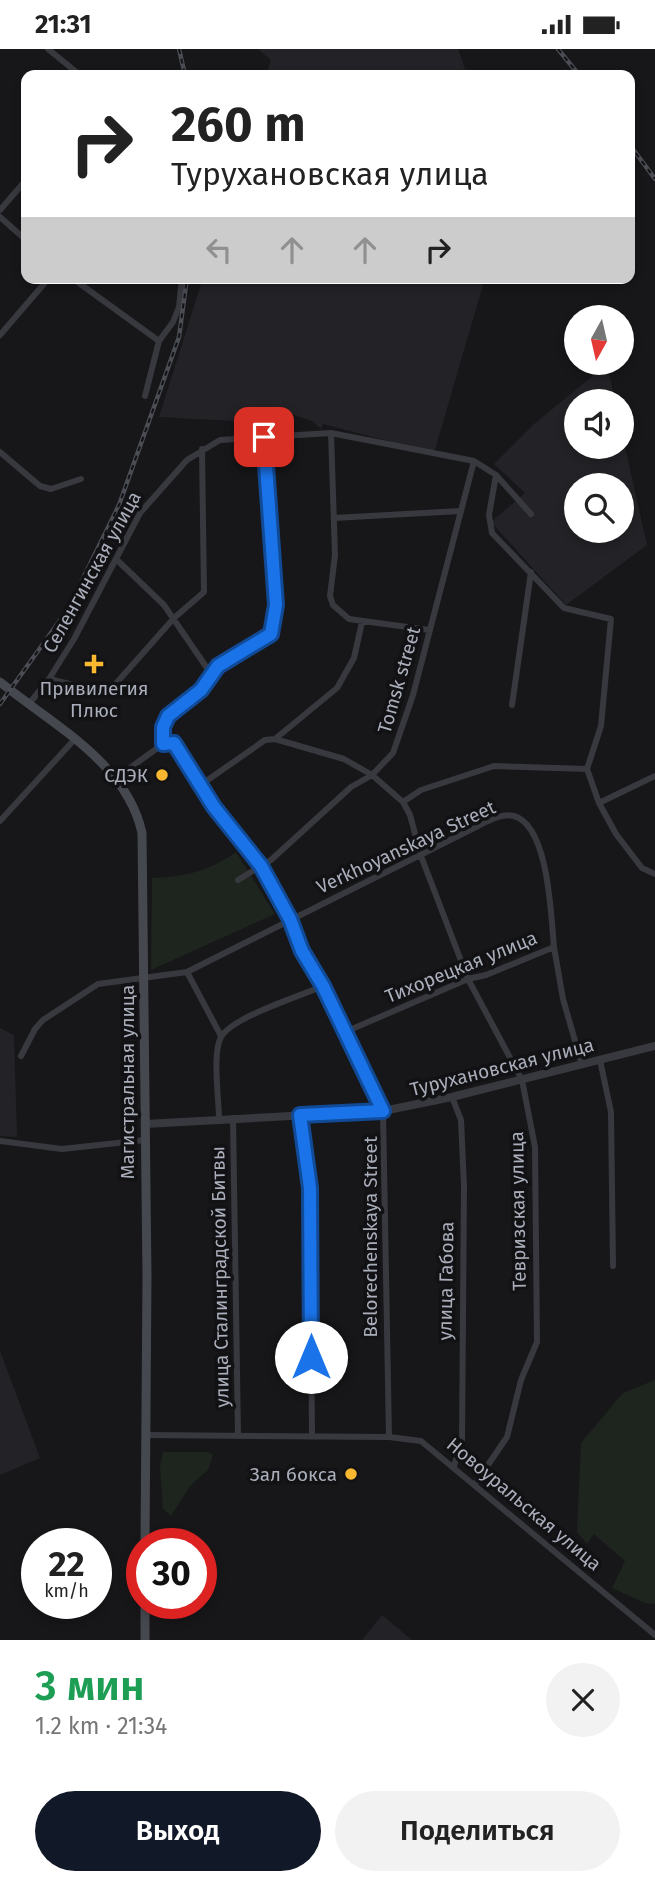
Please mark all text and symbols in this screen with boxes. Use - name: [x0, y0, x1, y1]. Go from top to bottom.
- text: 21:31: [35, 9, 92, 40]
- text: 260 m: [171, 95, 306, 154]
- icon: right: [56, 98, 147, 189]
- text: Турухановская улица: [171, 155, 489, 193]
- icon: left: [200, 231, 238, 269]
- icon: ahead: [273, 231, 311, 269]
- icon: ahead: [346, 231, 384, 269]
- icon: right: [419, 231, 457, 269]
- north arrow: [564, 305, 634, 375]
- map controls: [564, 305, 634, 543]
- button: sound: [564, 389, 634, 459]
- pin: [234, 407, 294, 467]
- icon: arrive: [245, 418, 283, 456]
- button: search: [564, 473, 634, 543]
- street label: Селенгинская улица: [38, 487, 146, 657]
- street label: Tomsk street: [373, 624, 425, 736]
- marker: Привилегия Плюс: [84, 654, 104, 674]
- place label: Привилегия Плюс: [40, 677, 148, 722]
- place label: СДЭК: [104, 764, 148, 787]
- marker: СДЭК: [154, 767, 170, 783]
- street label: Verkhoyanskaya Street: [313, 795, 499, 899]
- street label: Тихорецкая улица: [382, 926, 540, 1008]
- street label: Магистральная улица: [116, 985, 139, 1179]
- street label: Турухановская улица: [408, 1033, 596, 1101]
- street label: Тевризская улица: [505, 1131, 531, 1291]
- street label: Belorechenskaya Street: [359, 1136, 382, 1338]
- street label: улица Сталинградской Битвы: [206, 1146, 234, 1408]
- street label: улица Габова: [433, 1221, 459, 1341]
- position arrow: [274, 1320, 348, 1394]
- street label: Новоуральская улица: [442, 1433, 606, 1575]
- place label: Зал бокса: [250, 1463, 337, 1486]
- marker: Зал бокса: [343, 1466, 359, 1482]
- speed limit sign: 30: [126, 1528, 217, 1619]
- text: 22: [48, 1543, 85, 1585]
- text: km/h: [44, 1580, 89, 1602]
- text: 3 мин: [35, 1661, 145, 1711]
- button: close: [546, 1663, 620, 1737]
- text: 1.2 km · 21:34: [35, 1712, 167, 1740]
- button: Выход: [35, 1791, 321, 1871]
- button: Поделиться: [335, 1791, 620, 1871]

